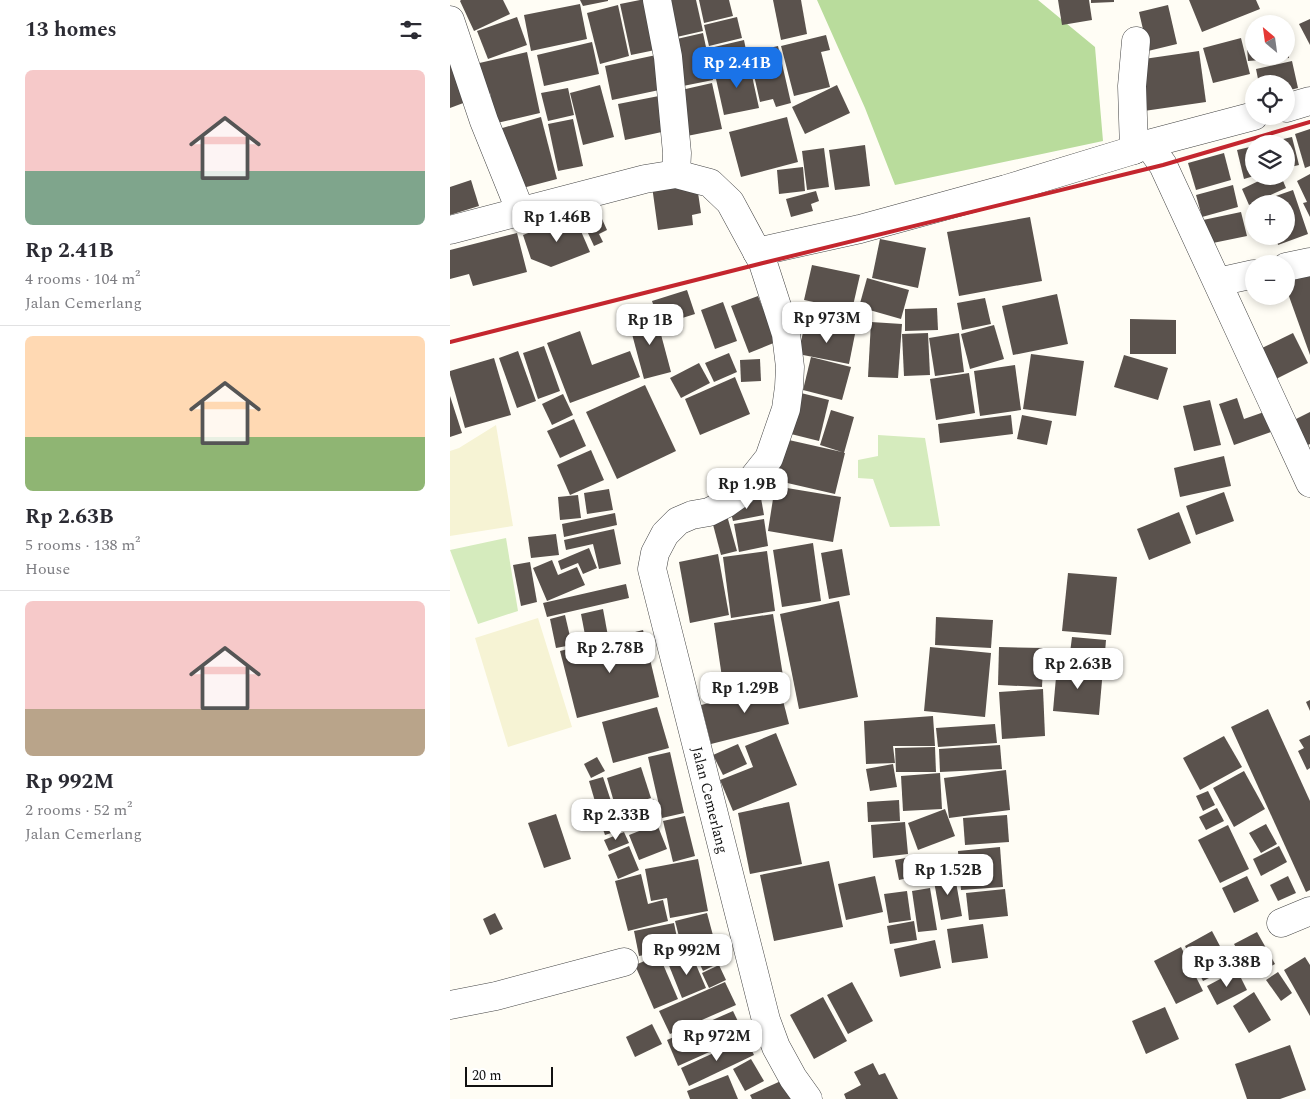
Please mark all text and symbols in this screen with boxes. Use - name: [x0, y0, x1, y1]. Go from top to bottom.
- text: 13 homes: [25, 14, 117, 46]
- north arrow: [1245, 15, 1295, 65]
- map controls: [1245, 15, 1295, 305]
- icon: filters: [397, 16, 425, 44]
- pin: Rp 2.41B: [685, 46, 789, 89]
- text: Rp 2.41B: [703, 51, 771, 75]
- button: locate: [1245, 75, 1295, 125]
- icon: home: [180, 103, 270, 193]
- button: layers: [1245, 135, 1295, 185]
- button: +: [1245, 195, 1295, 245]
- pin: Rp 1.46B: [505, 200, 609, 243]
- text: Rp 1.46B: [523, 205, 591, 229]
- text: Rp 2.41B: [25, 235, 114, 267]
- button: −: [1245, 255, 1295, 305]
- text: 4 rooms · 104 m²: [25, 267, 140, 291]
- text: Jalan Cemerlang: [25, 291, 142, 315]
- pin: Rp 973M: [781, 302, 873, 344]
- pin: Rp 1B: [615, 304, 685, 346]
- text: Rp 973M: [793, 306, 861, 330]
- text: Rp 1B: [627, 308, 673, 332]
- icon: home: [180, 368, 270, 458]
- pin: Rp 1.9B: [701, 468, 793, 510]
- text: Rp 1.9B: [718, 472, 776, 496]
- text: Rp 2.63B: [25, 501, 114, 533]
- text: 5 rooms · 138 m²: [25, 533, 140, 557]
- text: House: [25, 557, 70, 581]
- pin: Rp 2.78B: [558, 632, 662, 674]
- icon: home: [180, 633, 270, 723]
- text: Rp 2.78B: [576, 636, 644, 660]
- pin: Rp 2.63B: [1026, 648, 1130, 690]
- text: Rp 2.63B: [1044, 652, 1112, 676]
- pin: Rp 1.29B: [693, 672, 797, 714]
- text: Rp 1.29B: [711, 676, 779, 700]
- street label: Jalan Cemerlang: [685, 744, 734, 856]
- text: Rp 992M: [25, 766, 114, 798]
- text: 2 rooms · 52 m²: [25, 798, 132, 822]
- pin: Rp 2.33B: [564, 798, 668, 841]
- text: Rp 2.33B: [582, 803, 650, 827]
- text: Jalan Cemerlang: [25, 822, 142, 846]
- pin: Rp 1.52B: [896, 854, 1000, 896]
- text: Rp 1.52B: [914, 858, 982, 882]
- pin: Rp 992M: [641, 934, 733, 976]
- text: Rp 992M: [653, 938, 721, 962]
- pin: Rp 3.38B: [1175, 946, 1279, 988]
- text: Rp 3.38B: [1193, 950, 1261, 974]
- pin: Rp 972M: [671, 1020, 763, 1062]
- text: Rp 972M: [683, 1024, 751, 1048]
- scale bar: [465, 1064, 552, 1087]
- text: 20 m: [472, 1065, 502, 1086]

